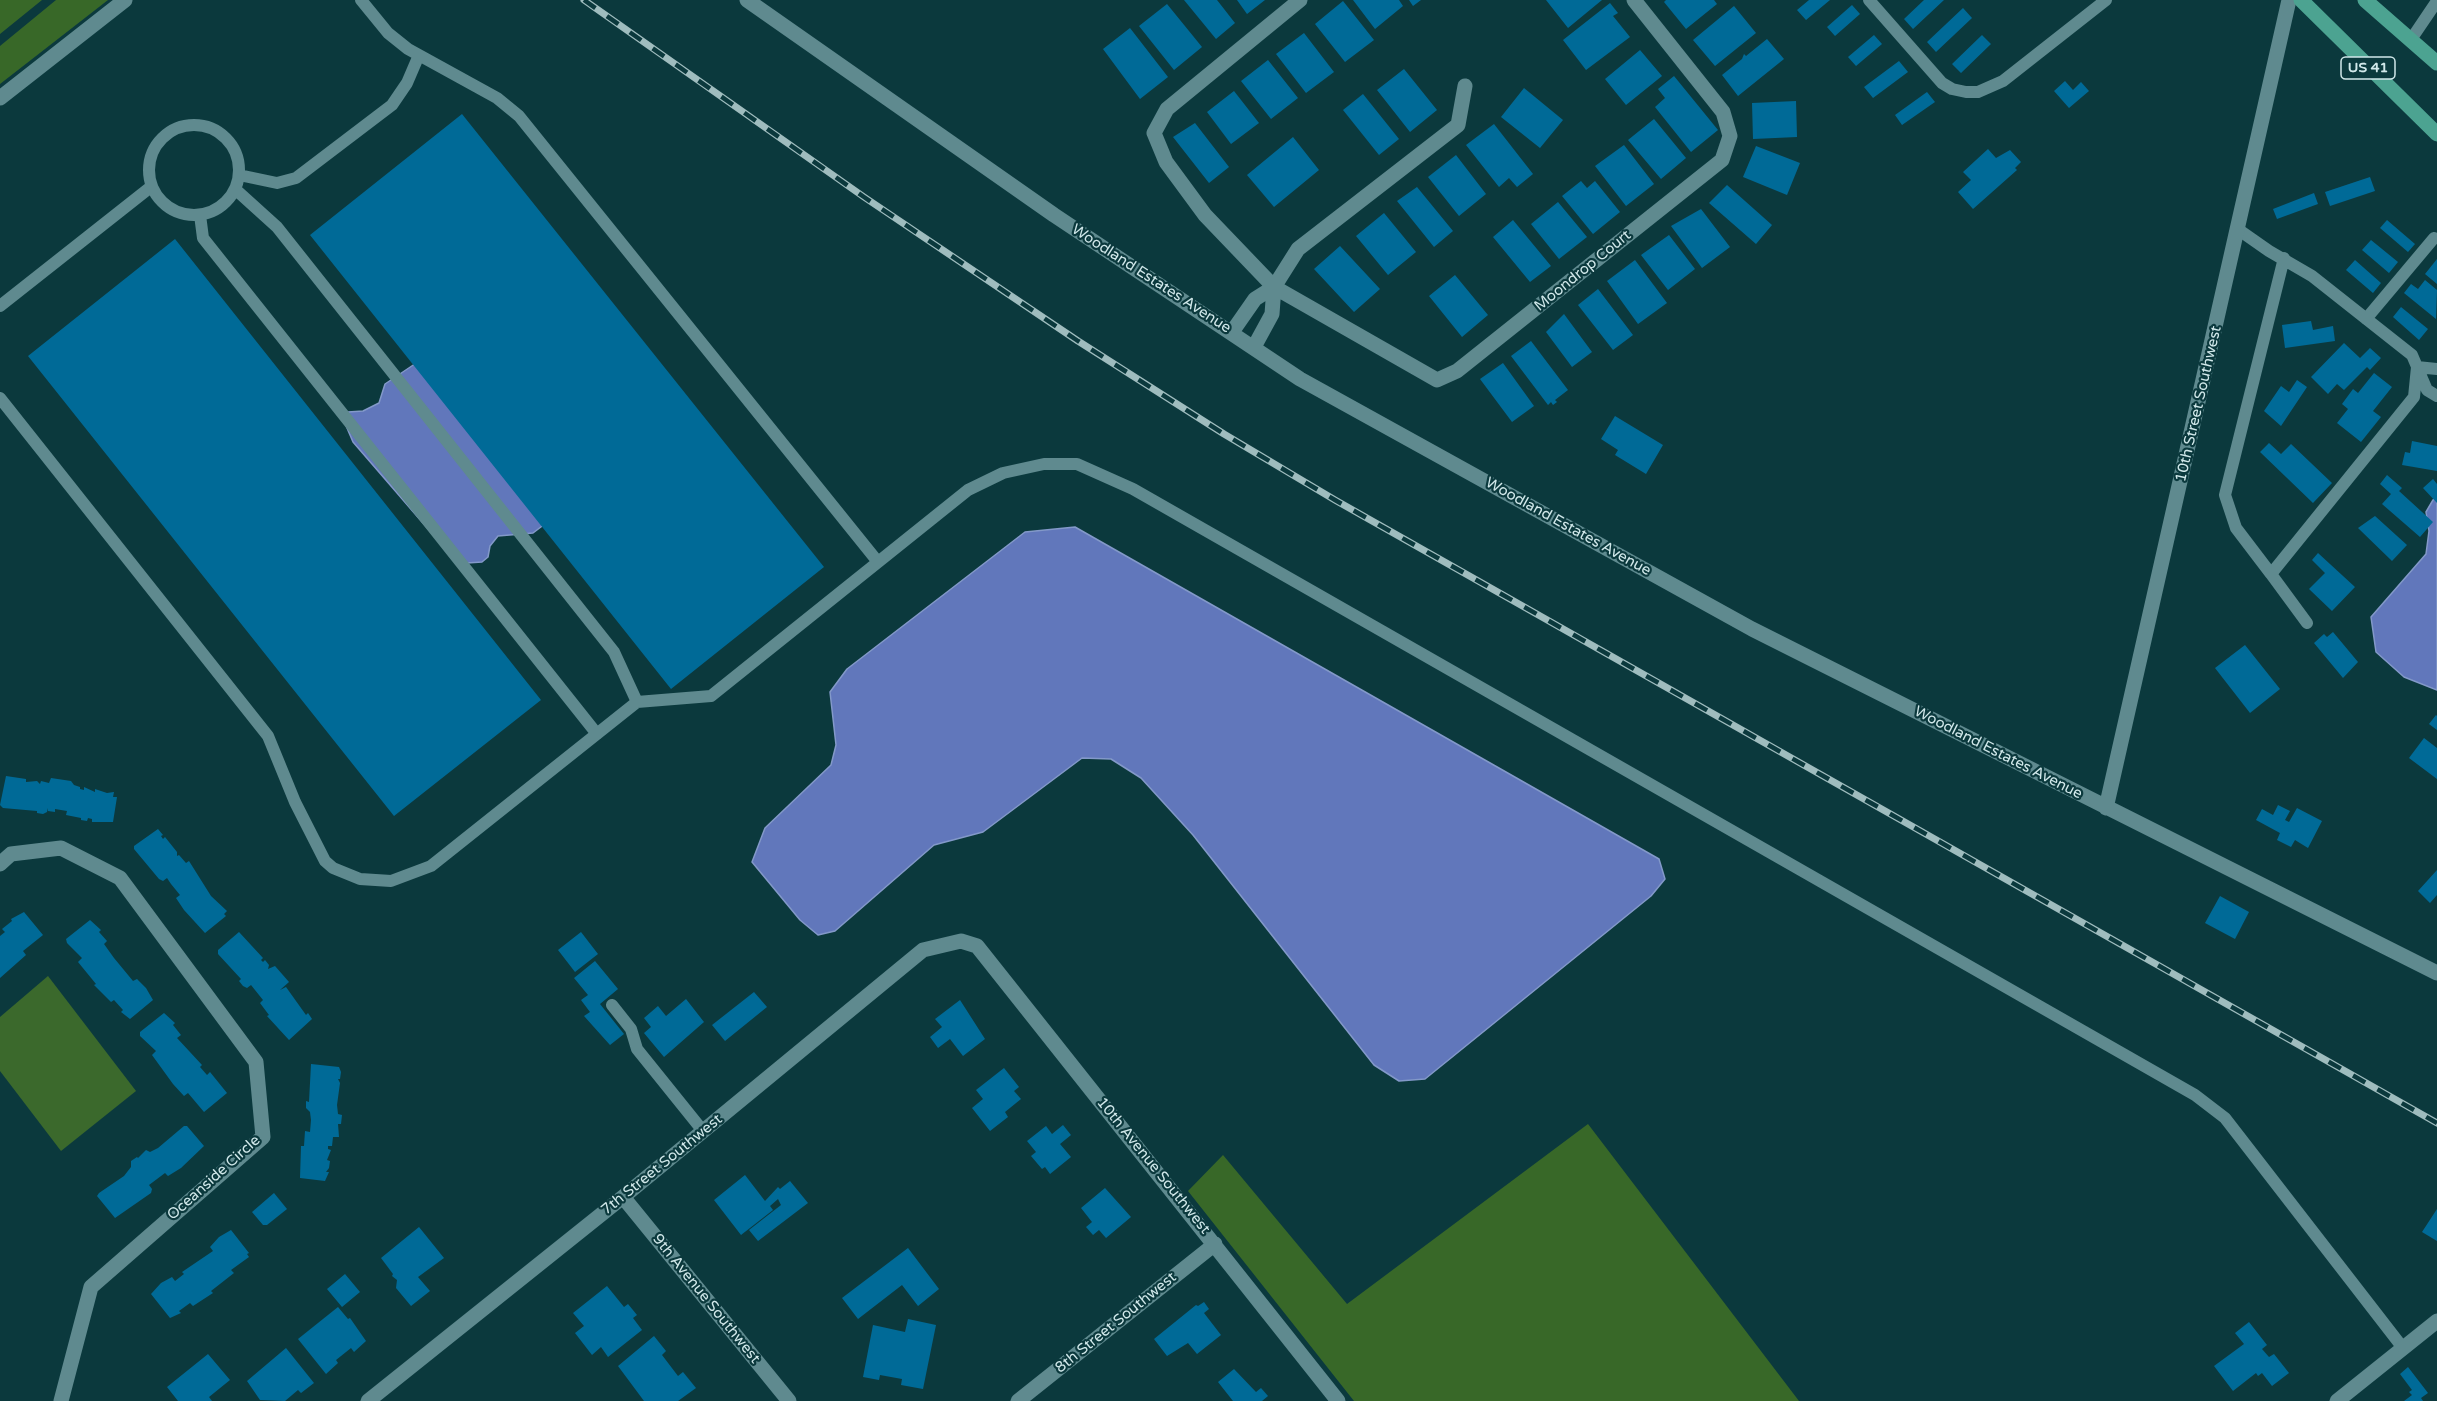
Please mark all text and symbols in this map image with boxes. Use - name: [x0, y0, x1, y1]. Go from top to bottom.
- road number: US 41: [2341, 57, 2395, 79]
- street label: Woodland Estates Avenue: [1068, 221, 1234, 337]
- street label: Moondrop Court: [1531, 227, 1635, 315]
- street label: 10th Street Southwest: [2172, 324, 2226, 484]
- street label: Woodland Estates Avenue: [1482, 474, 1654, 580]
- street label: Woodland Estates Avenue: [1911, 703, 2085, 803]
- street label: 10th Avenue Southwest: [1092, 1094, 1214, 1238]
- street label: 7th Street Southwest: [598, 1111, 726, 1219]
- street label: Oceanside Circle: [164, 1132, 264, 1224]
- street label: 9th Avenue Southwest: [648, 1231, 764, 1367]
- street label: 8th Street Southwest: [1052, 1269, 1180, 1377]

